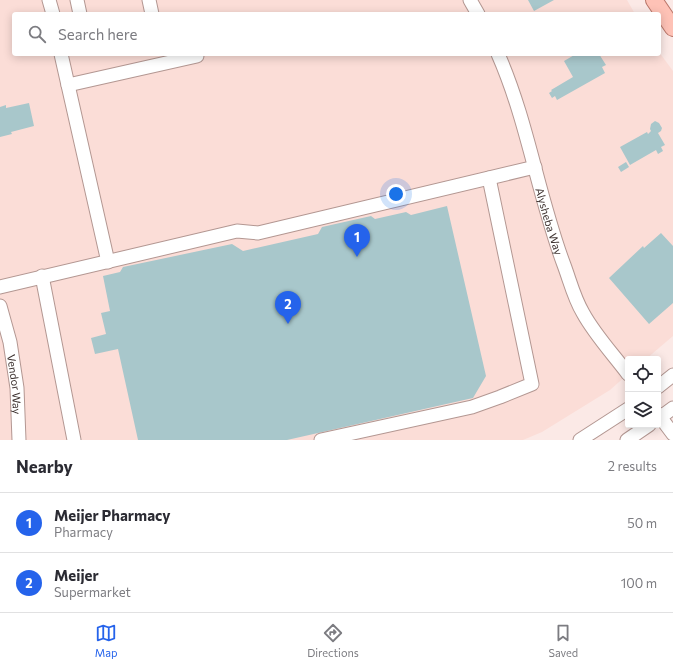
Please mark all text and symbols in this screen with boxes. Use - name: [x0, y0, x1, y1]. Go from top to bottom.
- search box: [12, 12, 661, 56]
- icon: search: [26, 23, 48, 45]
- text: Search here: [58, 25, 137, 43]
- your location: [386, 184, 406, 204]
- street label: Alysheba Way: [534, 186, 566, 257]
- pin: 1: [344, 224, 370, 257]
- pin: 2: [275, 291, 301, 324]
- street label: Vendor Way: [5, 353, 25, 415]
- map controls: [625, 356, 661, 428]
- button: locate: [625, 356, 661, 392]
- button: layers: [625, 392, 661, 428]
- text: Nearby: [16, 456, 73, 477]
- text: 2 results: [608, 458, 657, 474]
- text: Meijer Pharmacy: [54, 506, 171, 524]
- text: 1: [26, 515, 32, 531]
- text: 50 m: [627, 515, 657, 531]
- text: Pharmacy: [54, 524, 113, 540]
- text: Meijer: [54, 566, 99, 584]
- text: 2: [25, 575, 33, 591]
- text: 100 m: [621, 575, 657, 591]
- text: Supermarket: [54, 584, 131, 600]
- tab: Map: [95, 622, 118, 659]
- tab: Directions: [307, 622, 359, 659]
- tab: Saved: [548, 622, 578, 659]

